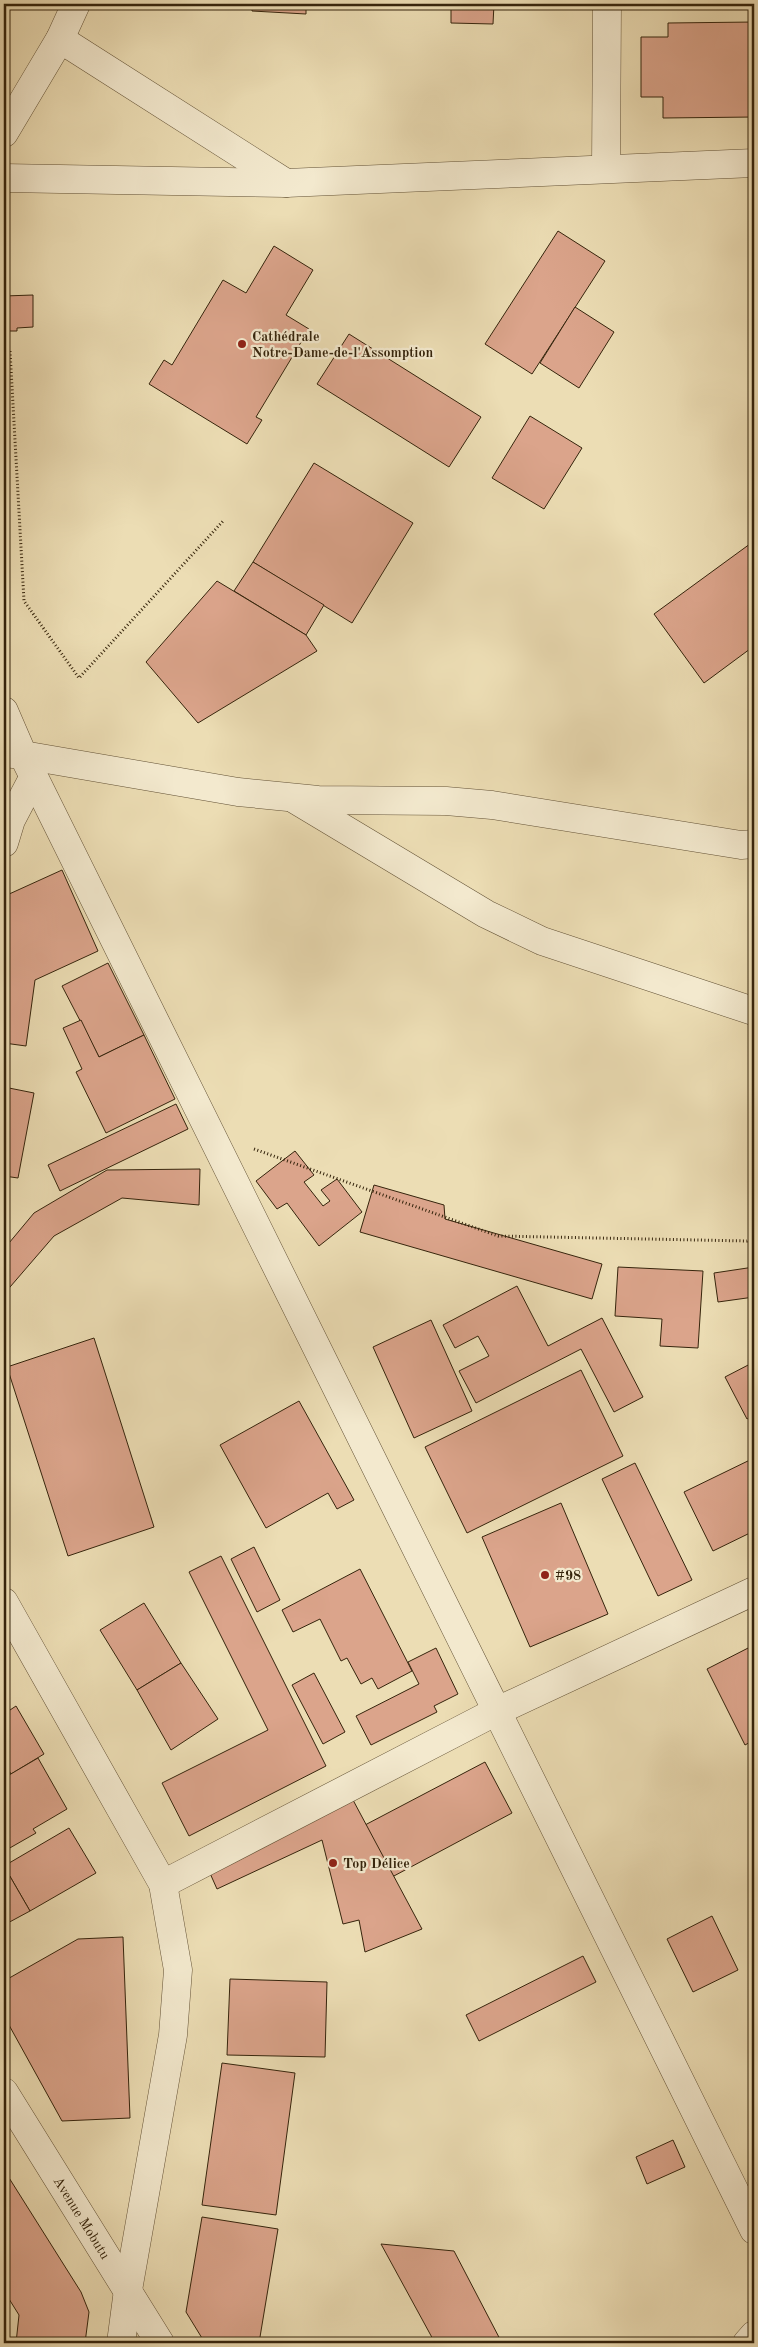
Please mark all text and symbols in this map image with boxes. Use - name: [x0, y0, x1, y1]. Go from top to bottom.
- place label: Cathédrale Notre-Dame-de-l'Assomption: [252, 330, 434, 360]
- marker: Cathédrale Notre-Dame-de-l'Assomption: [236, 338, 248, 350]
- marker: #98: [539, 1569, 551, 1581]
- place label: #98: [555, 1569, 581, 1583]
- marker: Top Délice: [327, 1857, 339, 1869]
- place label: Top Délice: [343, 1857, 410, 1871]
- street label: Avenue Mobutu: [50, 2175, 112, 2262]

